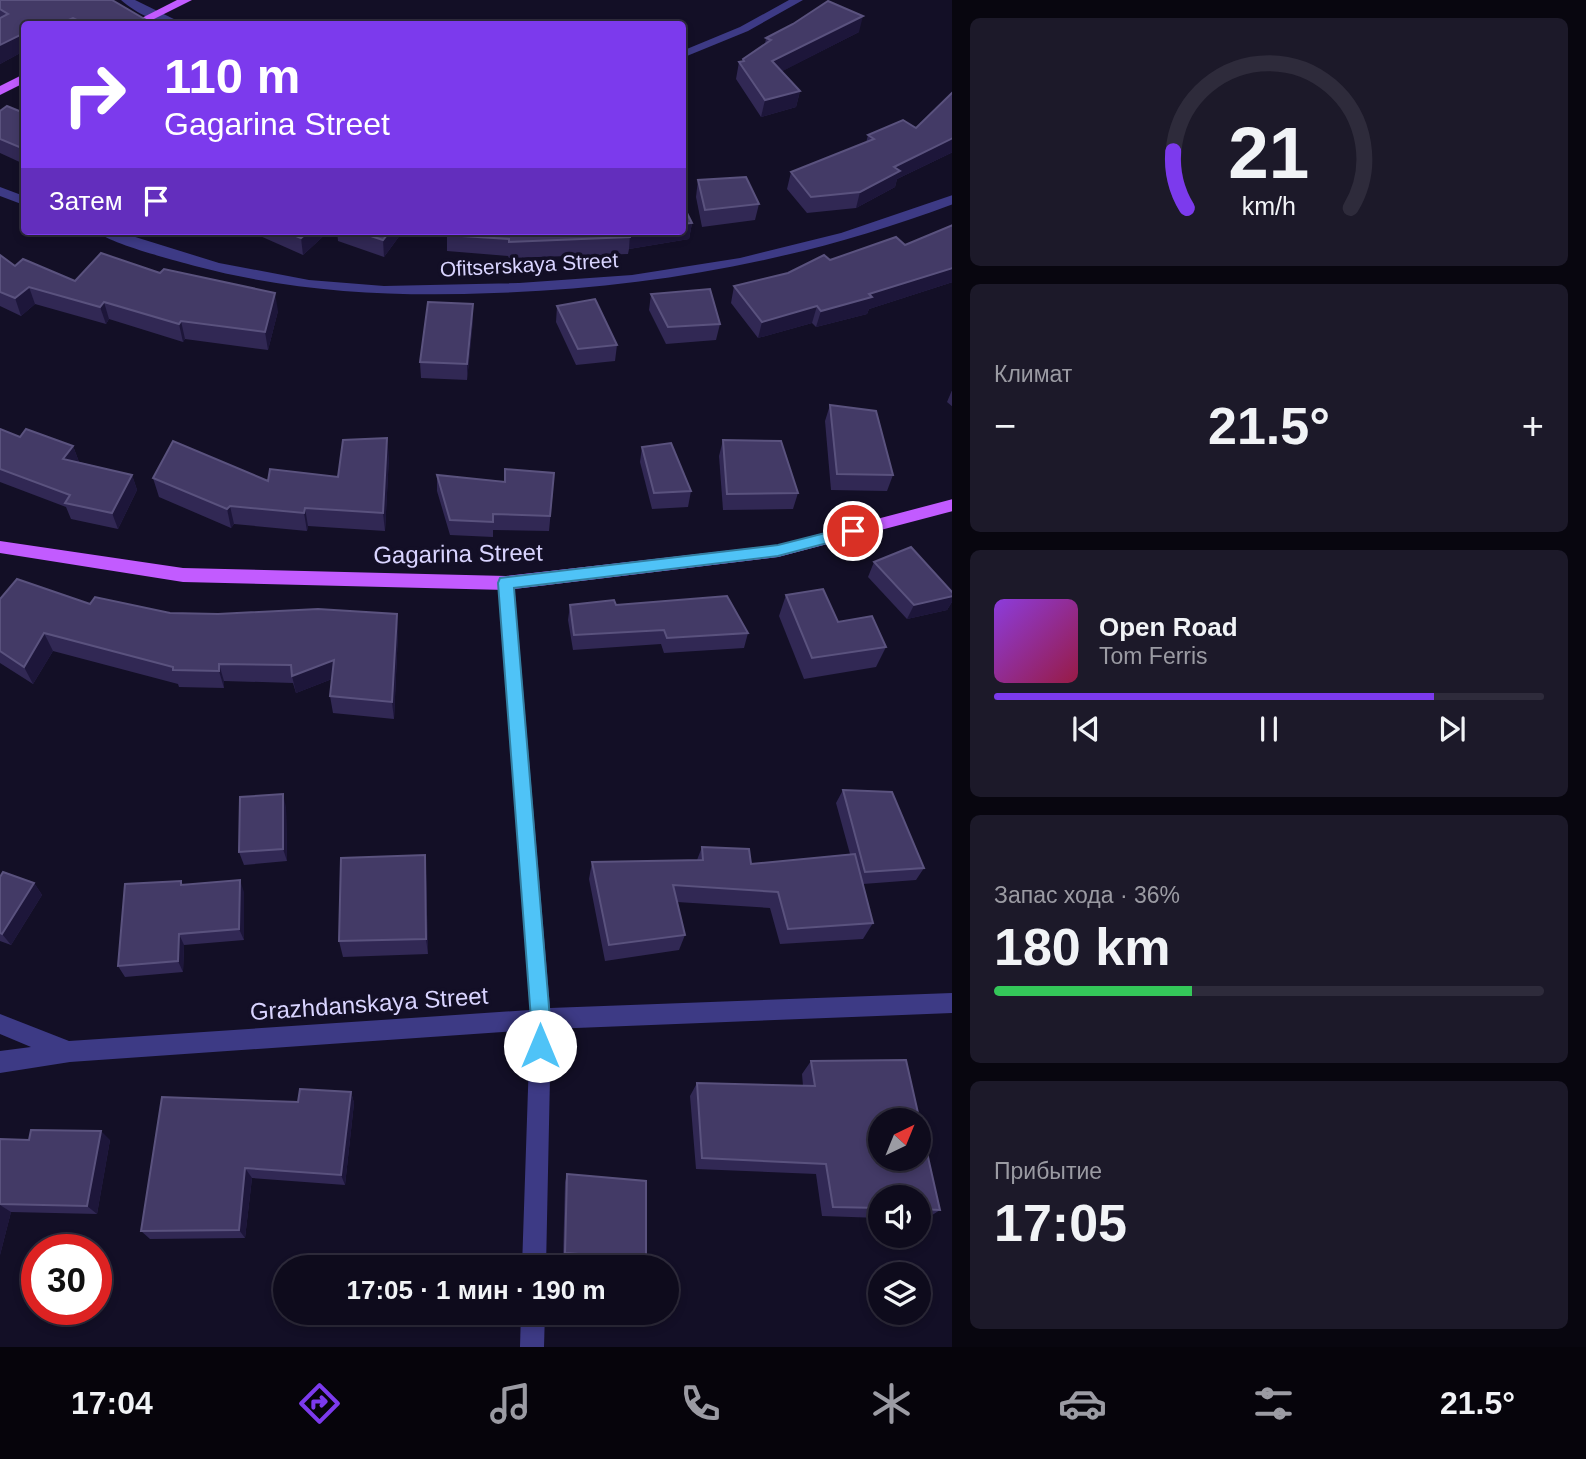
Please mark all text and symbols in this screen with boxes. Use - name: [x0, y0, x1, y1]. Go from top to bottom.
- icon: right: [49, 49, 140, 140]
- text: 110 m: [164, 49, 300, 103]
- text: Gagarina Street: [164, 106, 390, 142]
- text: 21: [1229, 112, 1309, 193]
- icon: arrive: [137, 182, 175, 220]
- text: Затем: [49, 186, 123, 216]
- text: km/h: [1242, 192, 1296, 220]
- street label: Ofitserskaya Street: [439, 248, 619, 281]
- text: Климат: [994, 361, 1072, 387]
- text: 21.5°: [1208, 397, 1330, 455]
- text: −: [994, 405, 1016, 447]
- text: +: [1522, 405, 1544, 447]
- pin: [823, 501, 883, 561]
- icon: arrive: [834, 512, 872, 550]
- street label: Gagarina Street: [373, 539, 543, 568]
- text: Open Road: [1099, 612, 1238, 642]
- text: Tom Ferris: [1099, 643, 1208, 669]
- icon: previous: [1067, 710, 1105, 748]
- icon: pause: [1250, 710, 1288, 748]
- icon: next: [1433, 710, 1471, 748]
- text: Запас хода · 36%: [994, 882, 1180, 908]
- text: 180 km: [994, 918, 1170, 976]
- street label: Grazhdanskaya Street: [249, 982, 489, 1025]
- position arrow: [503, 1009, 577, 1083]
- north arrow: [868, 1108, 931, 1171]
- map controls: [868, 1108, 931, 1325]
- text: Прибытие: [994, 1158, 1102, 1184]
- button: sound: [868, 1185, 931, 1248]
- text: 17:05: [994, 1194, 1127, 1252]
- speed limit sign: 30: [21, 1234, 112, 1325]
- button: layers: [868, 1262, 931, 1325]
- text: 17:05 · 1 мин · 190 m: [346, 1275, 606, 1305]
- icon: directions: [295, 1379, 344, 1428]
- icon: music: [486, 1379, 535, 1428]
- icon: phone: [676, 1379, 725, 1428]
- icon: climate: [867, 1379, 916, 1428]
- icon: car: [1058, 1379, 1107, 1428]
- icon: filters: [1249, 1379, 1298, 1428]
- text: 17:04: [71, 1385, 153, 1421]
- text: 21.5°: [1440, 1385, 1515, 1421]

